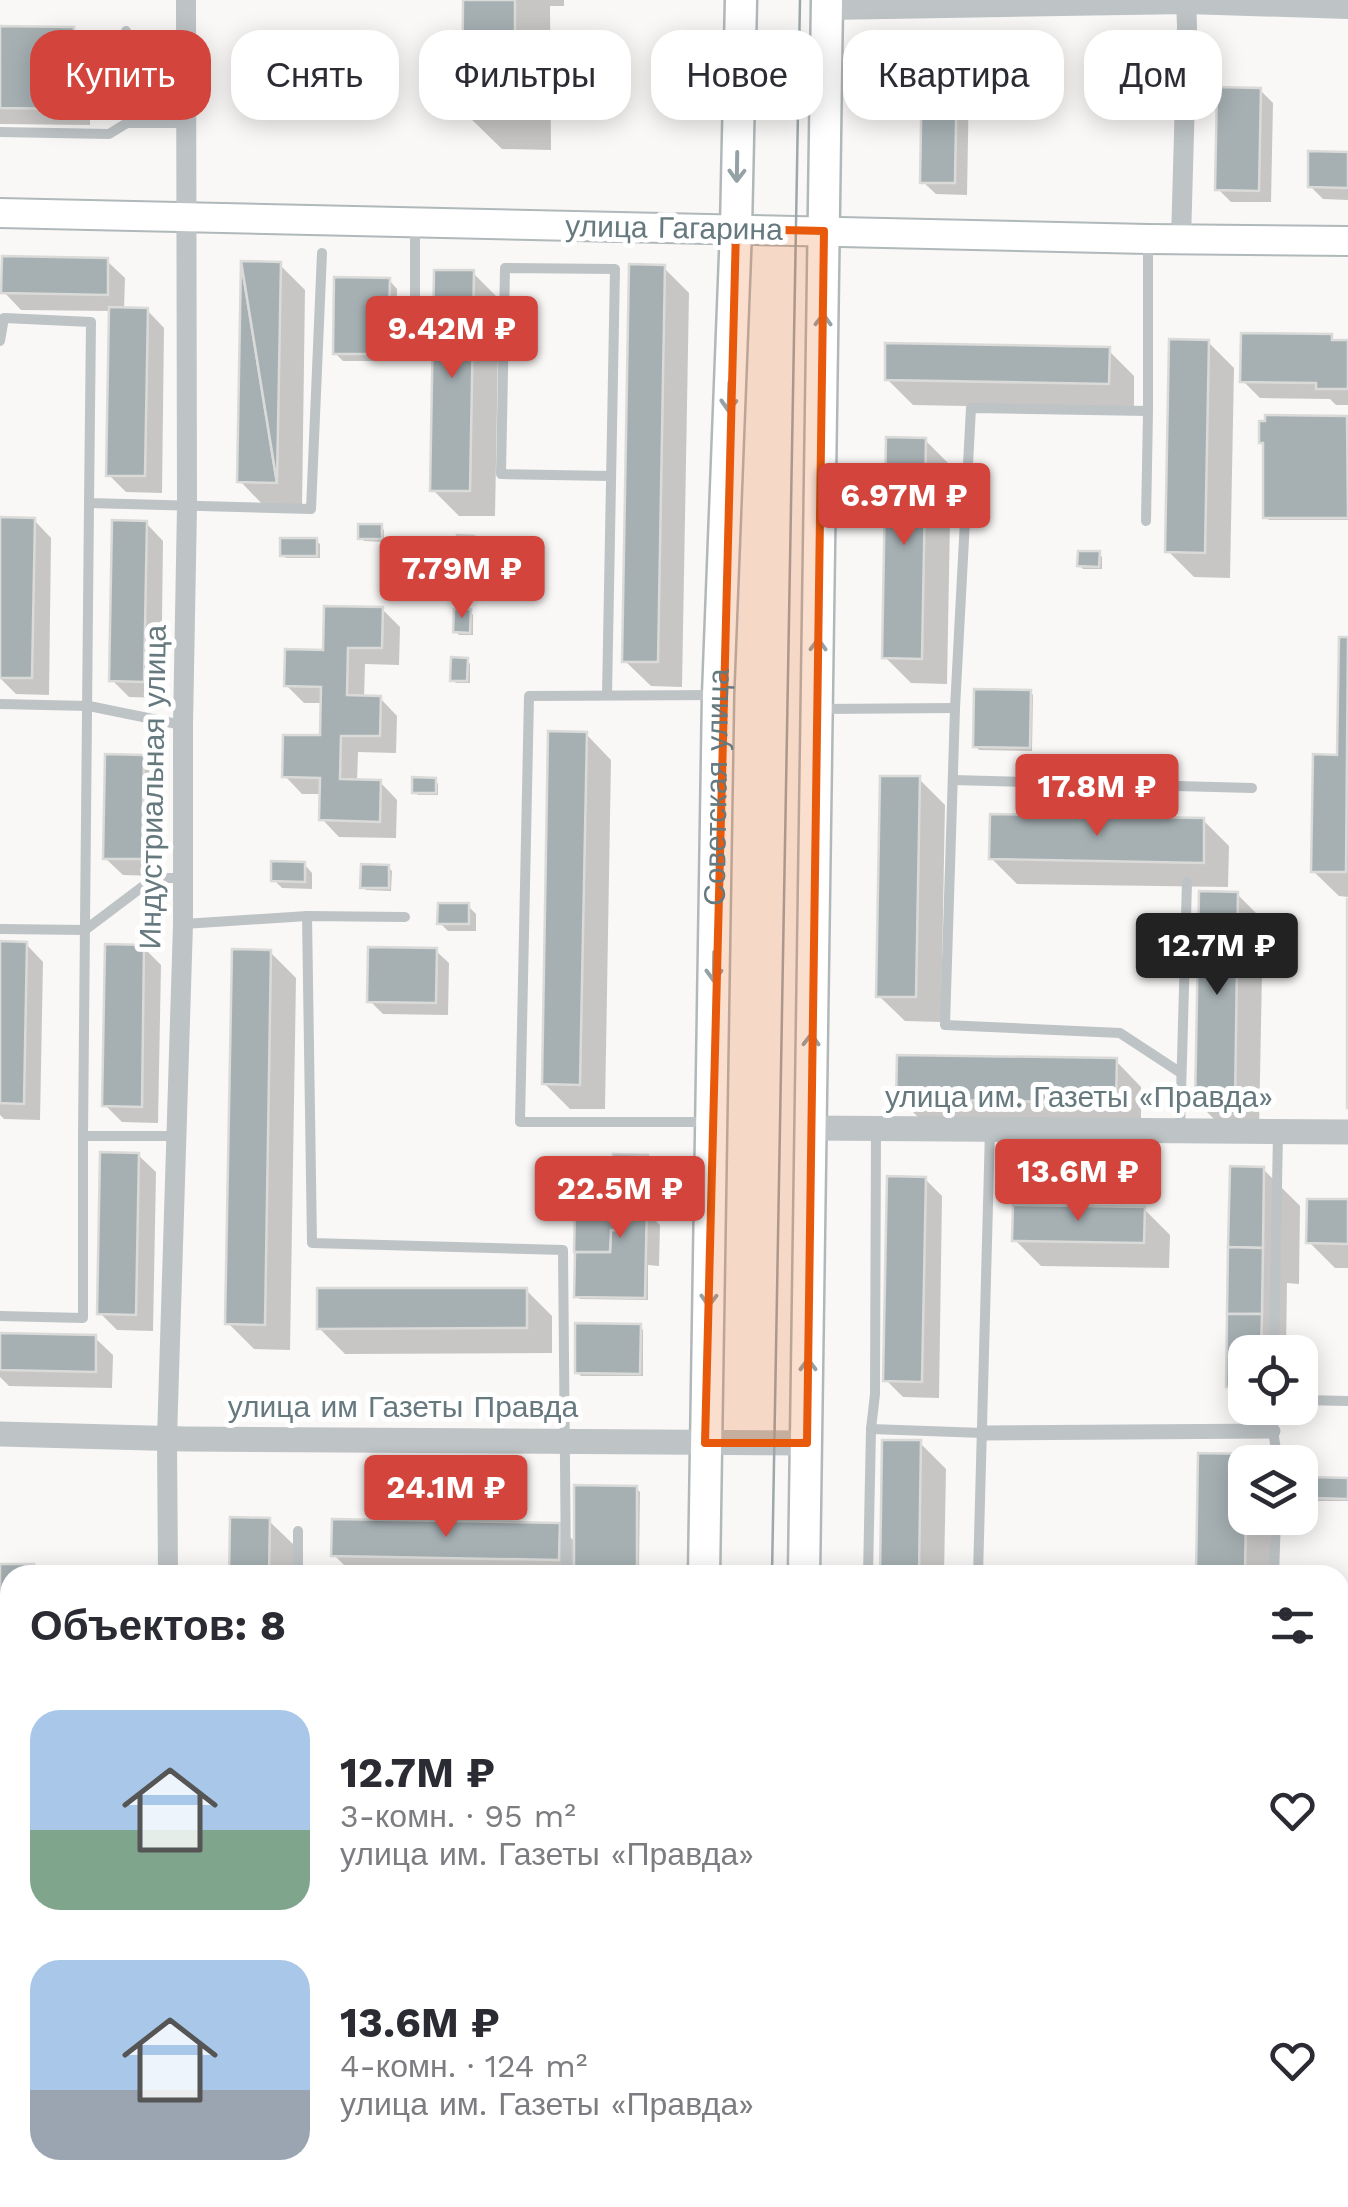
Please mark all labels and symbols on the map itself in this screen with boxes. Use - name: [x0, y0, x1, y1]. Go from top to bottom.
- one-way arrow: [728, 151, 747, 183]
- street label: улица Гагарина: [565, 208, 783, 247]
- pin: 9.42M ₽: [360, 296, 544, 381]
- one-way arrow: [813, 312, 832, 344]
- one-way arrow: [719, 380, 738, 412]
- pin: 6.97M ₽: [812, 463, 996, 548]
- pin: 7.79M ₽: [370, 536, 554, 621]
- street label: Индустриальная улица: [132, 624, 173, 950]
- one-way arrow: [809, 637, 828, 669]
- street label: Советская улица: [697, 667, 736, 906]
- pin: 17.8M ₽: [1005, 754, 1189, 839]
- pin: 12.7M ₽: [1125, 913, 1309, 998]
- one-way arrow: [705, 950, 724, 982]
- one-way arrow: [802, 1032, 820, 1064]
- street label: улица им. Газеты «Правда»: [885, 1079, 1273, 1114]
- pin: 13.6M ₽: [986, 1139, 1170, 1224]
- pin: 22.5M ₽: [528, 1156, 712, 1241]
- one-way arrow: [699, 1275, 718, 1307]
- one-way arrow: [798, 1357, 818, 1390]
- street label: улица им Газеты Правда: [228, 1389, 579, 1424]
- pin: 24.1M ₽: [354, 1455, 538, 1540]

